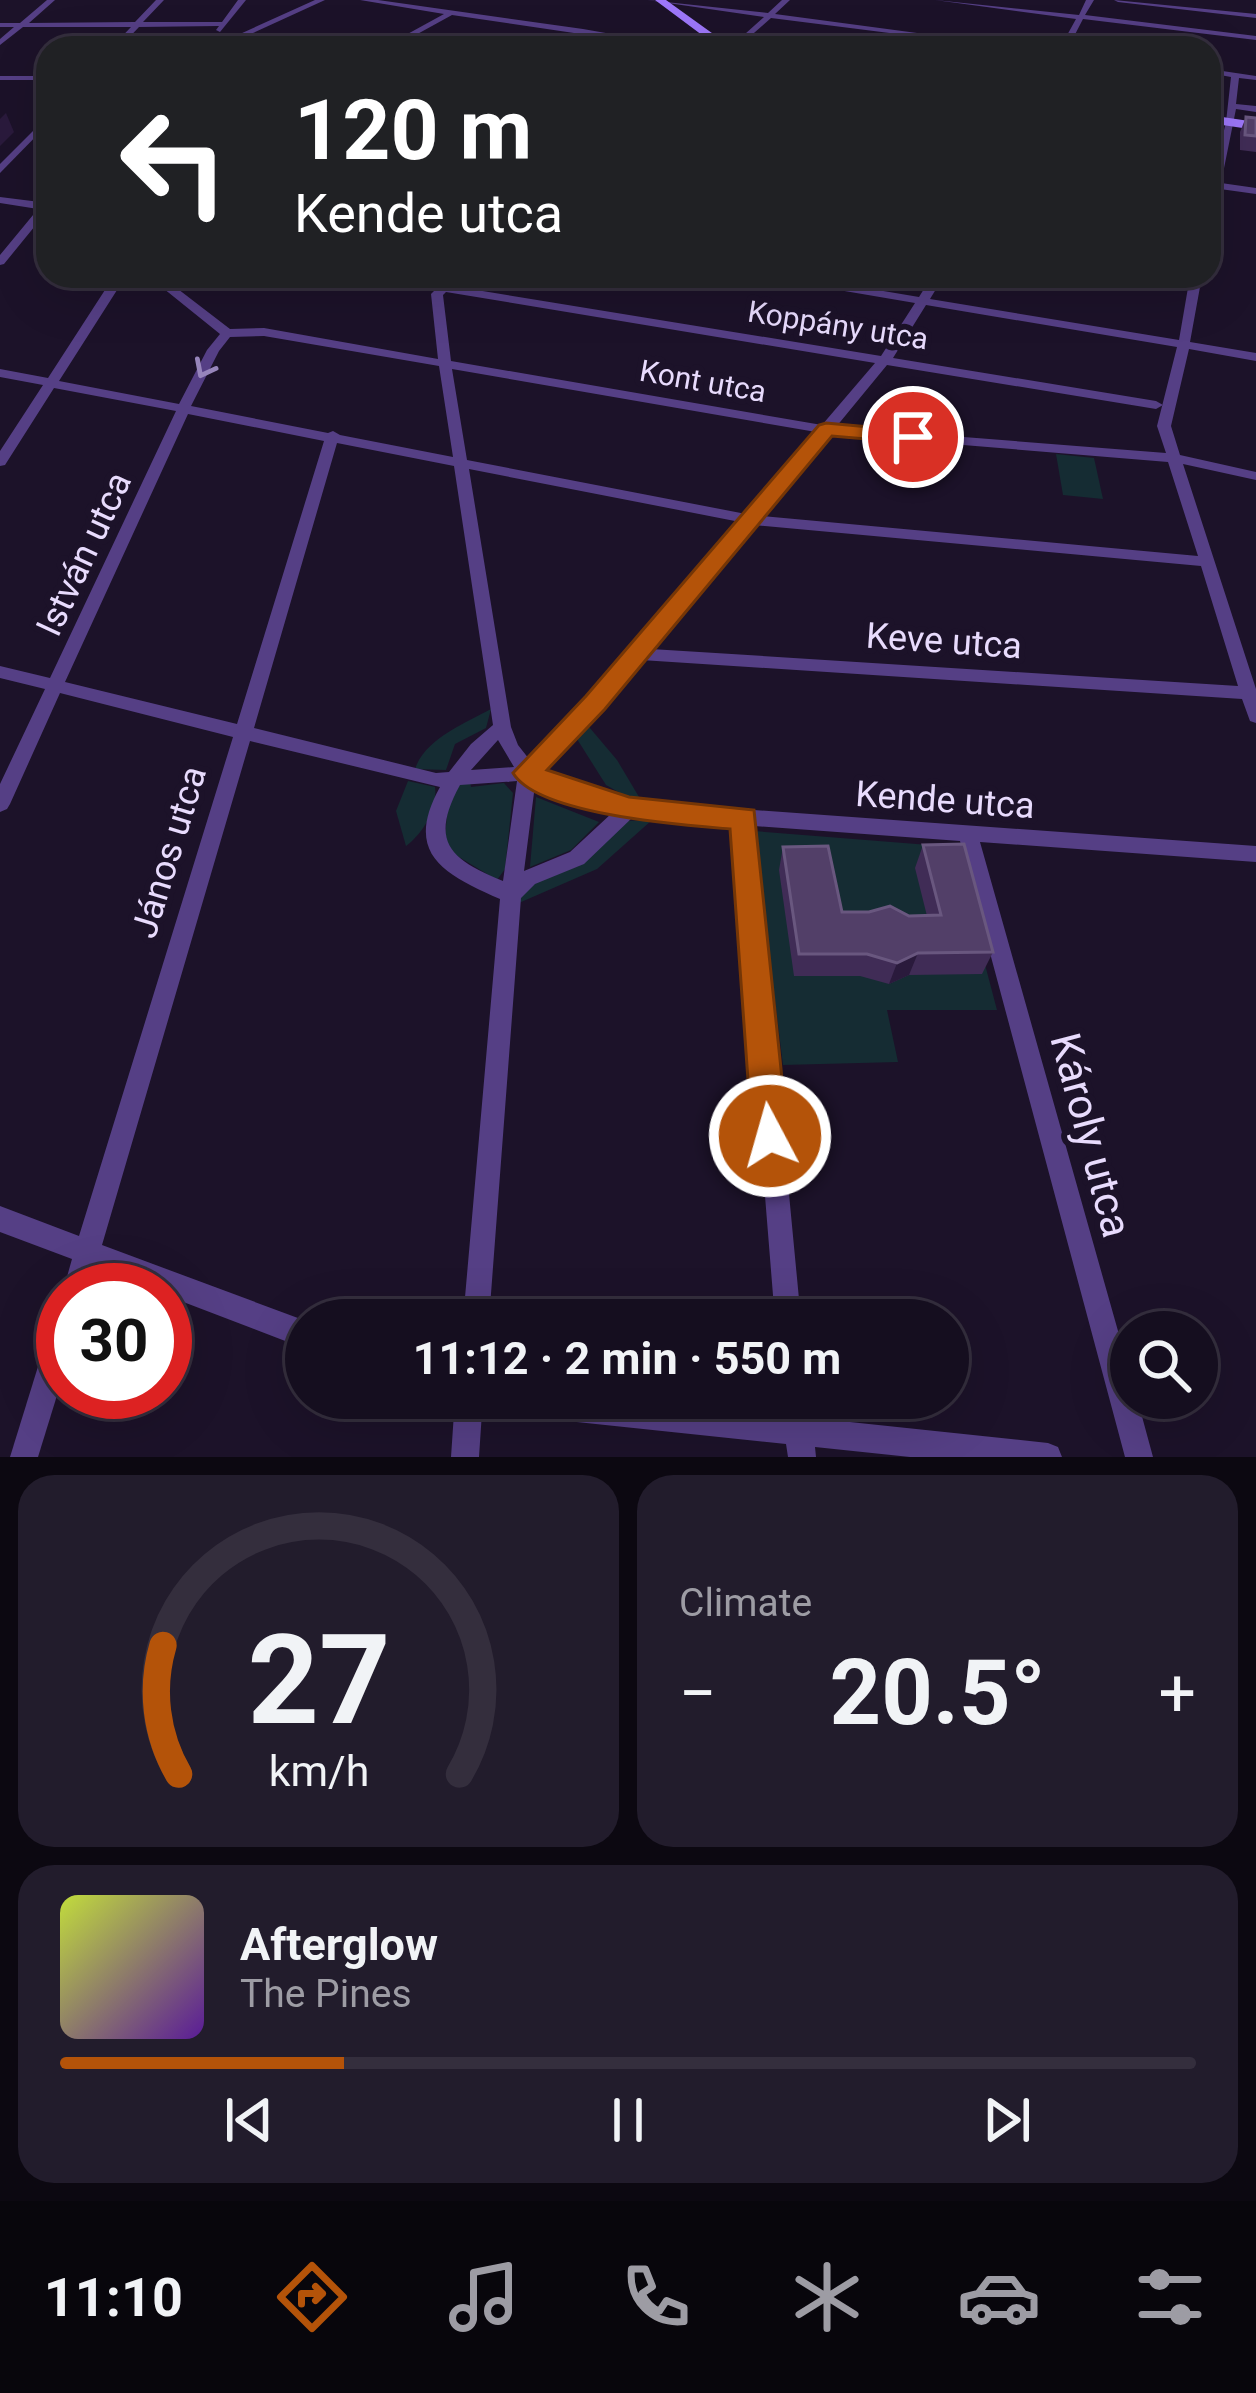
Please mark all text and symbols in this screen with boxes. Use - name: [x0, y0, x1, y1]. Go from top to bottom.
- text: 120 m: [294, 81, 532, 180]
- icon: left: [96, 84, 252, 240]
- text: Kende utca: [294, 182, 563, 245]
- street label: Koppány utca: [745, 293, 931, 357]
- street label: Kont utca: [637, 353, 769, 409]
- one-way arrow: [194, 357, 218, 378]
- pin: [862, 386, 964, 488]
- icon: arrive: [880, 404, 946, 470]
- street label: István utca: [28, 465, 140, 643]
- street label: Keve utca: [865, 615, 1023, 667]
- street label: János utca: [123, 761, 215, 943]
- street label: Kende utca: [854, 773, 1036, 827]
- street label: Károly utca: [1040, 1028, 1142, 1242]
- position arrow: [707, 1073, 833, 1199]
- speed limit sign: 30: [36, 1263, 192, 1419]
- map controls: [1110, 1311, 1218, 1419]
- button: search: [1110, 1311, 1218, 1419]
- text: 11:12 · 2 min · 550 m: [413, 1332, 841, 1385]
- text: Climate: [679, 1580, 812, 1626]
- text: 27: [247, 1607, 390, 1753]
- text: 20.5°: [830, 1641, 1046, 1746]
- text: −: [679, 1655, 717, 1732]
- text: +: [1159, 1655, 1196, 1732]
- text: km/h: [268, 1746, 369, 1796]
- text: Afterglow: [240, 1918, 438, 1971]
- text: The Pines: [240, 1971, 412, 2017]
- icon: previous: [216, 2087, 282, 2153]
- icon: pause: [595, 2087, 661, 2153]
- icon: next: [974, 2087, 1040, 2153]
- icon: directions: [270, 2255, 354, 2339]
- icon: music: [442, 2255, 526, 2339]
- icon: phone: [614, 2255, 698, 2339]
- icon: climate: [785, 2255, 869, 2339]
- icon: car: [957, 2255, 1041, 2339]
- icon: filters: [1128, 2255, 1212, 2339]
- text: 11:10: [44, 2266, 183, 2329]

